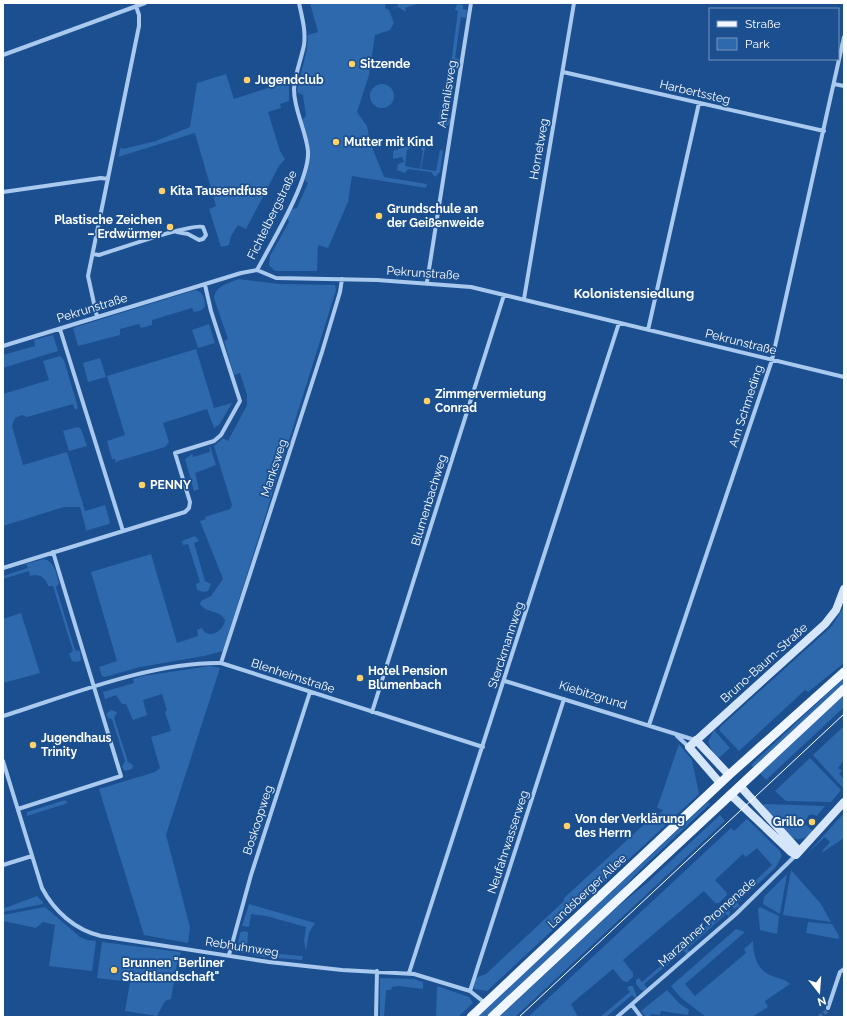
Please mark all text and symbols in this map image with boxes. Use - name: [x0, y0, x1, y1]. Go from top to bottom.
- legend: [709, 8, 839, 60]
- text: Straße: [745, 17, 781, 31]
- text: Park: [745, 37, 770, 51]
- place label: Sitzende: [360, 57, 410, 71]
- marker: Sitzende: [347, 59, 357, 69]
- street label: Amanlisweg: [435, 59, 459, 129]
- place label: Jugendclub: [255, 73, 324, 87]
- marker: Jugendclub: [242, 75, 252, 85]
- street label: Harbertssteg: [658, 77, 732, 107]
- street label: Hornetweg: [527, 117, 551, 181]
- place label: Mutter mit Kind: [344, 135, 433, 149]
- marker: Mutter mit Kind: [331, 137, 341, 147]
- street label: Fichtelbergstraße: [244, 168, 300, 262]
- place label: Kita Tausendfuss: [170, 184, 268, 198]
- marker: Kita Tausendfuss: [157, 186, 167, 196]
- place label: Grundschule an der Geißenweide: [387, 202, 484, 230]
- marker: Grundschule an der Geißenweide: [374, 211, 384, 221]
- place label: Plastische Zeichen – Erdwürmer: [54, 213, 162, 241]
- marker: Plastische Zeichen – Erdwürmer: [165, 222, 175, 232]
- street label: Pekrunstraße: [386, 263, 460, 283]
- district label: Kolonistensiedlung: [574, 286, 694, 301]
- street label: Pekrunstraße: [55, 291, 129, 325]
- street label: Pekrunstraße: [704, 326, 778, 358]
- street label: Am Schmeding: [726, 363, 766, 449]
- place label: Zimmervermietung Conrad: [435, 387, 546, 415]
- marker: Zimmervermietung Conrad: [422, 396, 432, 406]
- street label: Manksweg: [258, 437, 290, 499]
- street label: Blumenbachweg: [408, 453, 450, 547]
- place label: PENNY: [150, 478, 191, 492]
- marker: PENNY: [137, 480, 147, 490]
- street label: Sterckmannweg: [485, 600, 527, 690]
- street label: Bruno-Baum-Straße: [718, 620, 810, 706]
- street label: Blenheimstraße: [249, 656, 337, 696]
- place label: Hotel Pension Blumenbach: [368, 664, 447, 692]
- marker: Hotel Pension Blumenbach: [355, 673, 365, 683]
- street label: Kiebitzgrund: [557, 678, 629, 712]
- place label: Jugendhaus Trinity: [41, 731, 112, 759]
- marker: Jugendhaus Trinity: [28, 740, 38, 750]
- street label: Boskoopweg: [240, 783, 276, 857]
- street label: Neufahrwasserweg: [485, 788, 531, 896]
- place label: Von der Verklärung des Herrn: [575, 812, 685, 840]
- place label: Grillo: [773, 815, 804, 829]
- marker: Grillo: [807, 817, 817, 827]
- marker: Von der Verklärung des Herrn: [562, 821, 572, 831]
- street label: Landsberger Allee: [545, 851, 629, 931]
- street label: Marzahner Promenade: [655, 874, 759, 970]
- street label: Rebhuhnweg: [204, 934, 280, 960]
- place label: Brunnen "Berliner Stadtlandschaft": [122, 956, 225, 984]
- marker: Brunnen "Berliner Stadtlandschaft": [109, 965, 119, 975]
- north arrow: [799, 972, 839, 1012]
- text: N: [816, 994, 828, 1009]

